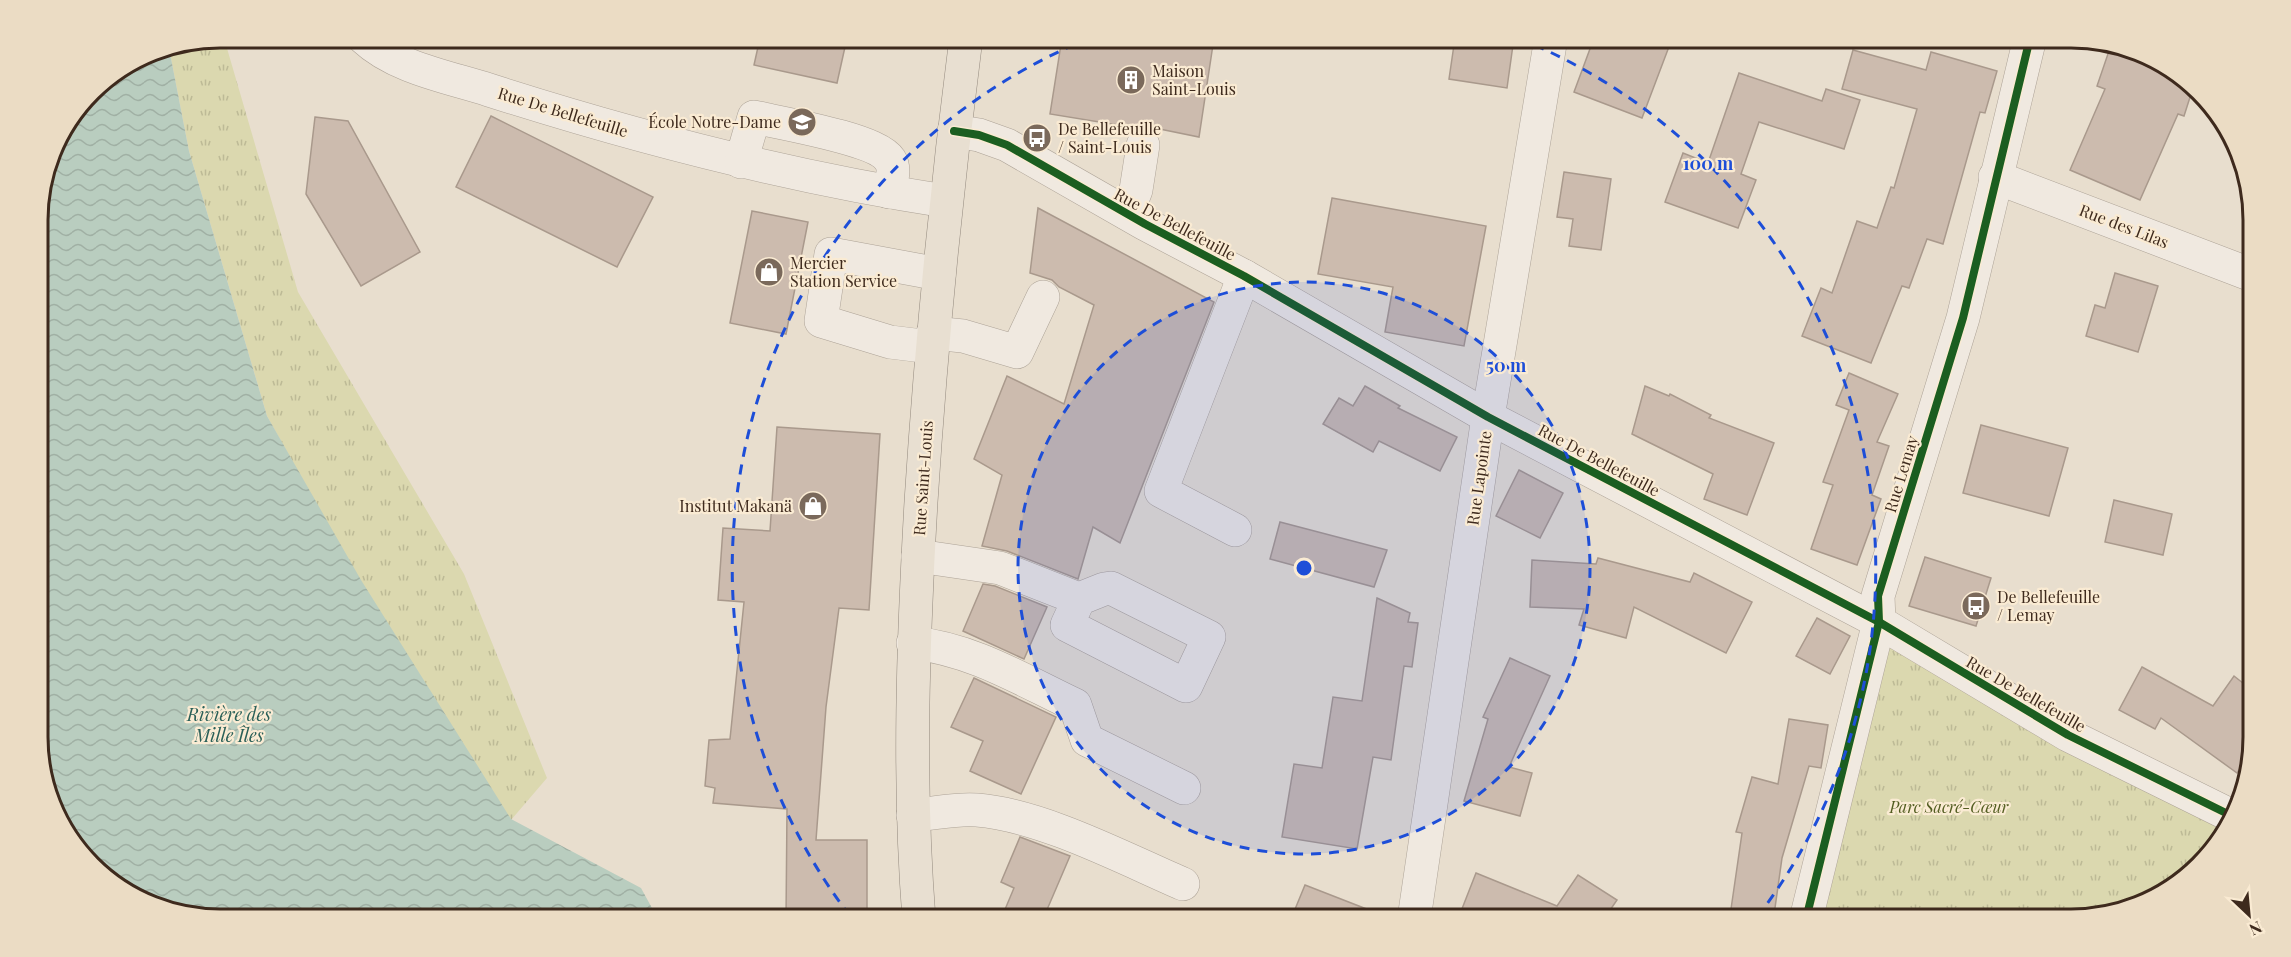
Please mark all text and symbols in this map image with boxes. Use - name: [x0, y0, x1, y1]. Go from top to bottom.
- place label: Maison Saint-Louis: [1152, 60, 1236, 99]
- building icon: Maison Saint-Louis: [1115, 64, 1147, 96]
- street label: Rue De Bellefeuille: [496, 82, 631, 141]
- school or university icon: École Notre-Dame: [786, 106, 818, 138]
- place label: École Notre-Dame: [648, 111, 781, 132]
- place label: De Bellefeuille / Saint-Louis: [1058, 118, 1161, 157]
- bus stop icon: De Bellefeuille / Saint-Louis: [1021, 122, 1053, 154]
- text: 100 m: [1683, 151, 1734, 175]
- street label: Rue De Bellefeuille: [1111, 183, 1240, 264]
- street label: Rue des Lilas: [2077, 199, 2172, 252]
- place label: Mercier Station Service: [790, 252, 897, 291]
- shop icon: Mercier Station Service: [753, 256, 785, 288]
- text: 50 m: [1486, 353, 1527, 377]
- street label: Rue De Bellefeuille: [1535, 419, 1664, 500]
- street label: Rue Saint-Louis: [908, 420, 937, 536]
- street label: Rue Lapointe: [1461, 429, 1496, 527]
- street label: Rue Lemay: [1879, 433, 1922, 515]
- shop icon: Institut Makanä: [797, 490, 829, 522]
- place label: Institut Makanä: [679, 495, 792, 516]
- centre of rings: [1294, 558, 1314, 578]
- place label: De Bellefeuille / Lemay: [1997, 586, 2100, 625]
- bus stop icon: De Bellefeuille / Lemay: [1960, 590, 1992, 622]
- street label: Rue De Bellefeuille: [1963, 651, 2090, 736]
- water label: Rivière des Mille Îles: [186, 702, 271, 747]
- park label: Parc Sacré-Cœur: [1889, 796, 2010, 817]
- north arrow: [2219, 885, 2279, 945]
- text: N: [2246, 917, 2266, 941]

